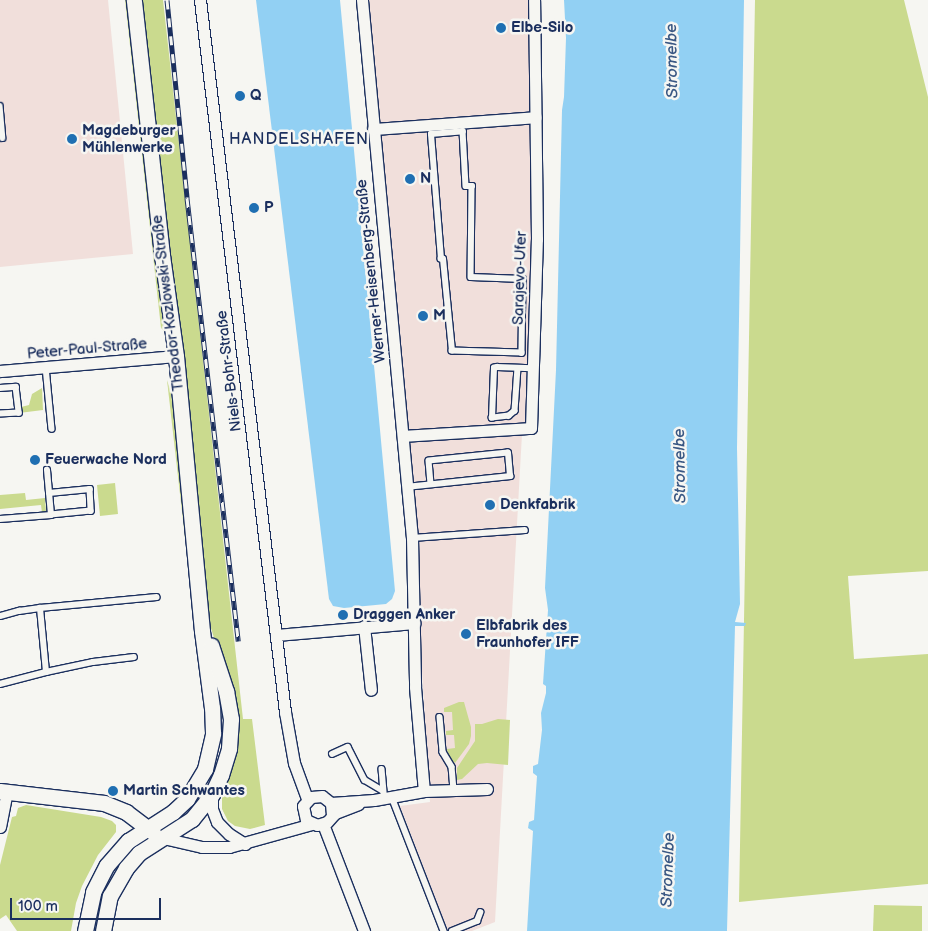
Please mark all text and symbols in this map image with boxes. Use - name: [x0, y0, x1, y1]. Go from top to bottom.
- place label: Elbe-Silo: [511, 19, 573, 37]
- marker: Elbe-Silo: [495, 22, 507, 34]
- water label: Stromelbe: [663, 23, 683, 99]
- place label: Q: [250, 87, 261, 105]
- marker: Q: [234, 90, 246, 102]
- place label: Magdeburger Mühlenwerke: [82, 121, 175, 156]
- district label: HANDELSHAFEN: [227, 130, 371, 150]
- marker: Magdeburger Mühlenwerke: [66, 133, 78, 145]
- place label: N: [420, 170, 431, 188]
- marker: N: [404, 173, 416, 185]
- street label: Werner-Heisenberg-Straße: [352, 178, 390, 364]
- place label: P: [264, 199, 273, 217]
- marker: P: [248, 202, 260, 214]
- street label: Theodor-Kozlowski-Straße: [148, 214, 188, 392]
- street label: Sarajevo-Ufer: [509, 231, 531, 325]
- place label: M: [433, 307, 446, 325]
- street label: Niels-Bohr-Straße: [213, 309, 245, 433]
- marker: M: [417, 310, 429, 322]
- street label: Peter-Paul-Straße: [26, 335, 148, 363]
- water label: Stromelbe: [671, 428, 691, 504]
- place label: Feuerwache Nord: [45, 451, 167, 469]
- marker: Feuerwache Nord: [29, 454, 41, 466]
- place label: Denkfabrik: [500, 496, 575, 514]
- marker: Denkfabrik: [484, 499, 496, 511]
- place label: Draggen Anker: [353, 606, 455, 624]
- marker: Draggen Anker: [337, 609, 349, 621]
- place label: Elbfabrik des Fraunhofer IFF: [476, 616, 579, 651]
- marker: Elbfabrik des Fraunhofer IFF: [460, 628, 472, 640]
- place label: Martin Schwantes: [123, 782, 245, 800]
- marker: Martin Schwantes: [107, 785, 119, 797]
- water label: Stromelbe: [658, 832, 680, 908]
- scale bar: [12, 888, 164, 920]
- text: 100 m: [18, 897, 58, 916]

